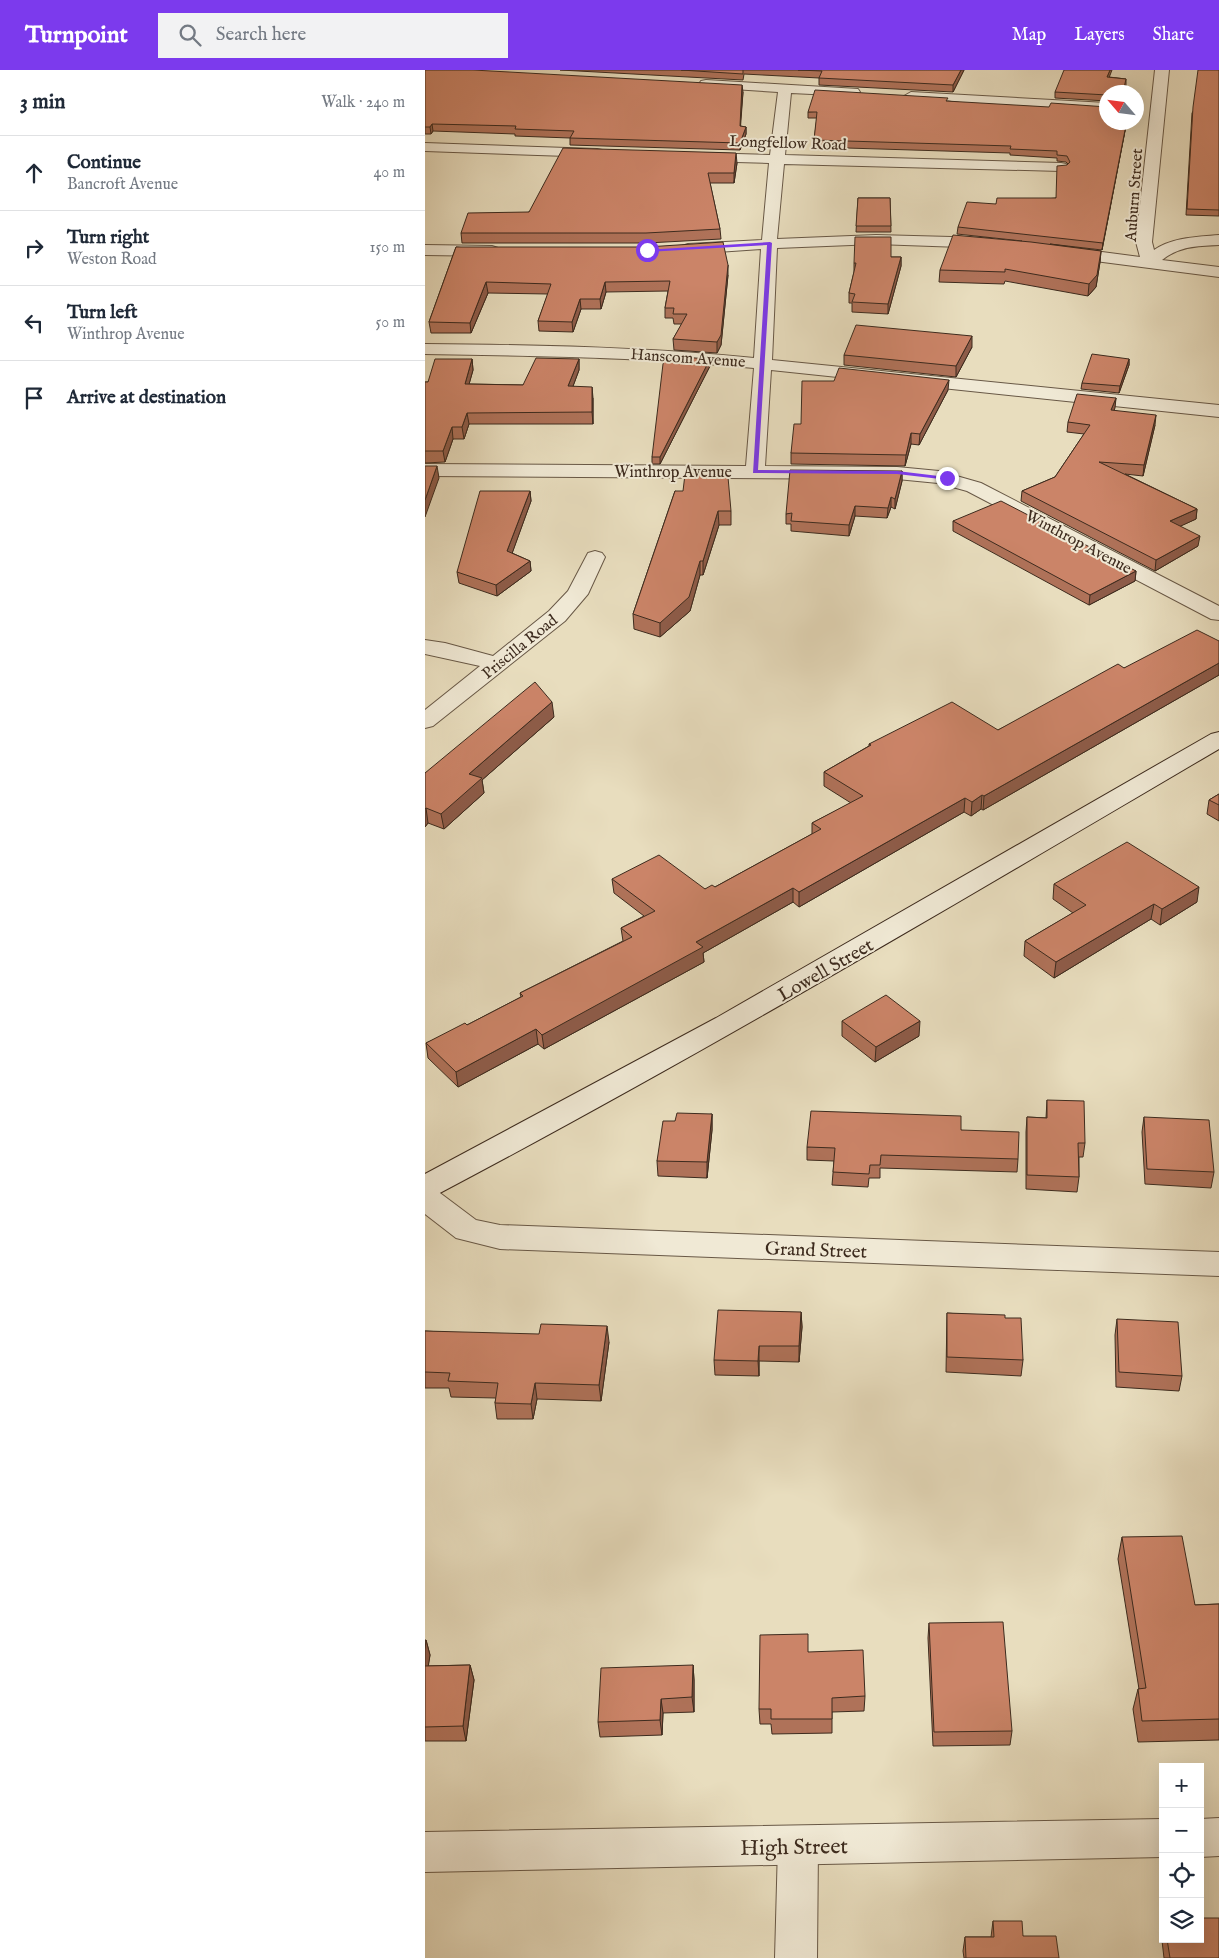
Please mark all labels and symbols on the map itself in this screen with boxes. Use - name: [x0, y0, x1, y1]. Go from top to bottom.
- north arrow: [1099, 85, 1144, 130]
- street label: Longfellow Road: [729, 132, 848, 156]
- street label: Auburn Street: [1122, 147, 1148, 243]
- route start: [636, 239, 659, 262]
- street label: Hanscom Avenue: [630, 345, 746, 373]
- street label: Winthrop Avenue: [614, 463, 732, 483]
- route end: [936, 467, 959, 490]
- street label: Winthrop Avenue: [1021, 506, 1135, 579]
- street label: Priscilla Road: [478, 611, 562, 684]
- street label: Lowell Street: [774, 933, 879, 1008]
- street label: Grand Street: [765, 1237, 868, 1265]
- street label: High Street: [740, 1833, 849, 1863]

